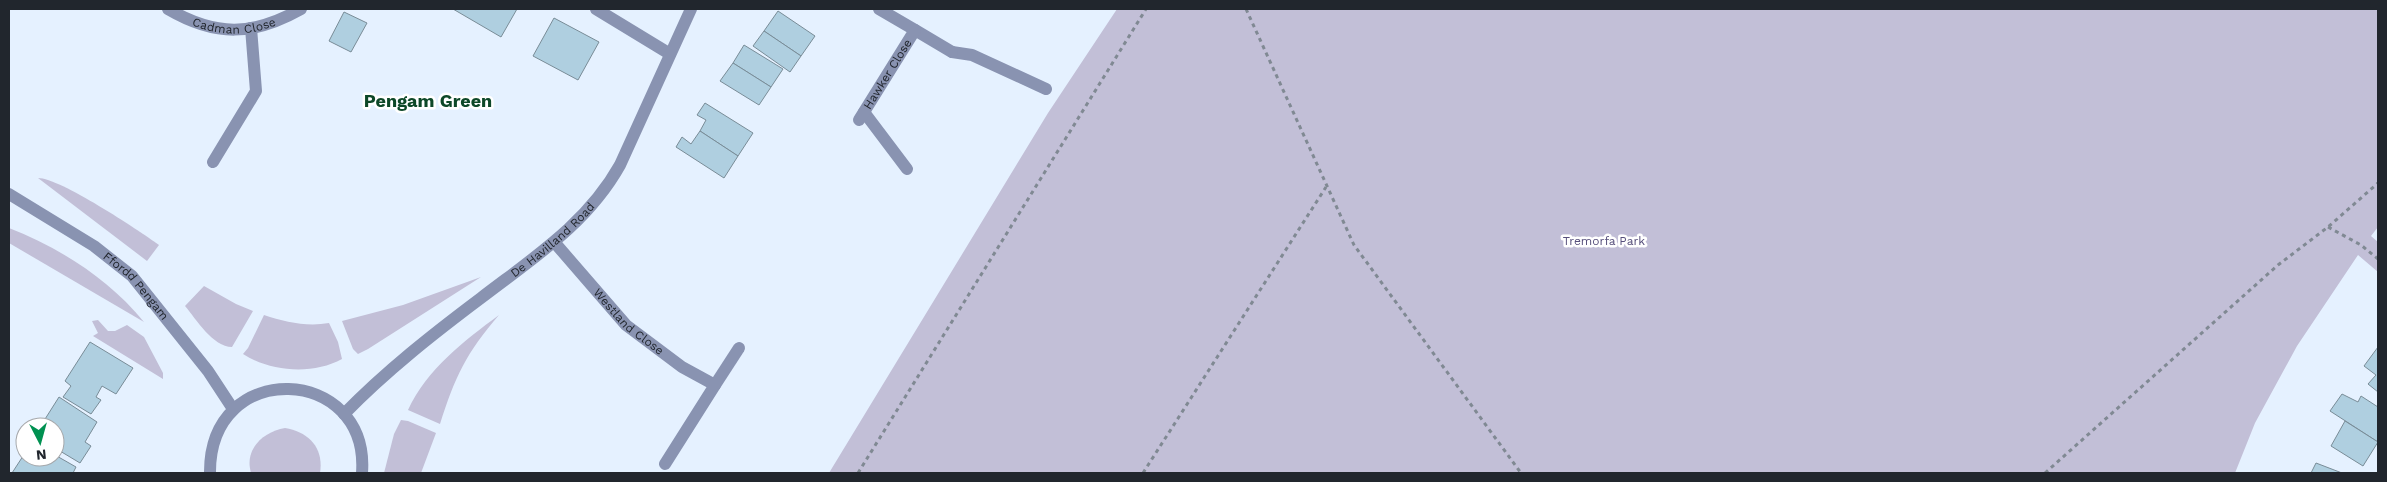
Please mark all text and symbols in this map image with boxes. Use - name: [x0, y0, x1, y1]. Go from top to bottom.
- street label: Cadman Close: [191, 15, 278, 37]
- street label: Hawker Close: [860, 36, 915, 112]
- district label: Pengam Green: [364, 90, 492, 111]
- street label: De Havilland Road: [508, 200, 598, 280]
- park label: Tremorfa Park: [1563, 234, 1645, 248]
- street label: Ffordd Pengam: [101, 249, 171, 323]
- street label: Westland Close: [591, 286, 666, 358]
- north arrow: [15, 417, 65, 467]
- text: N: [35, 446, 47, 463]

